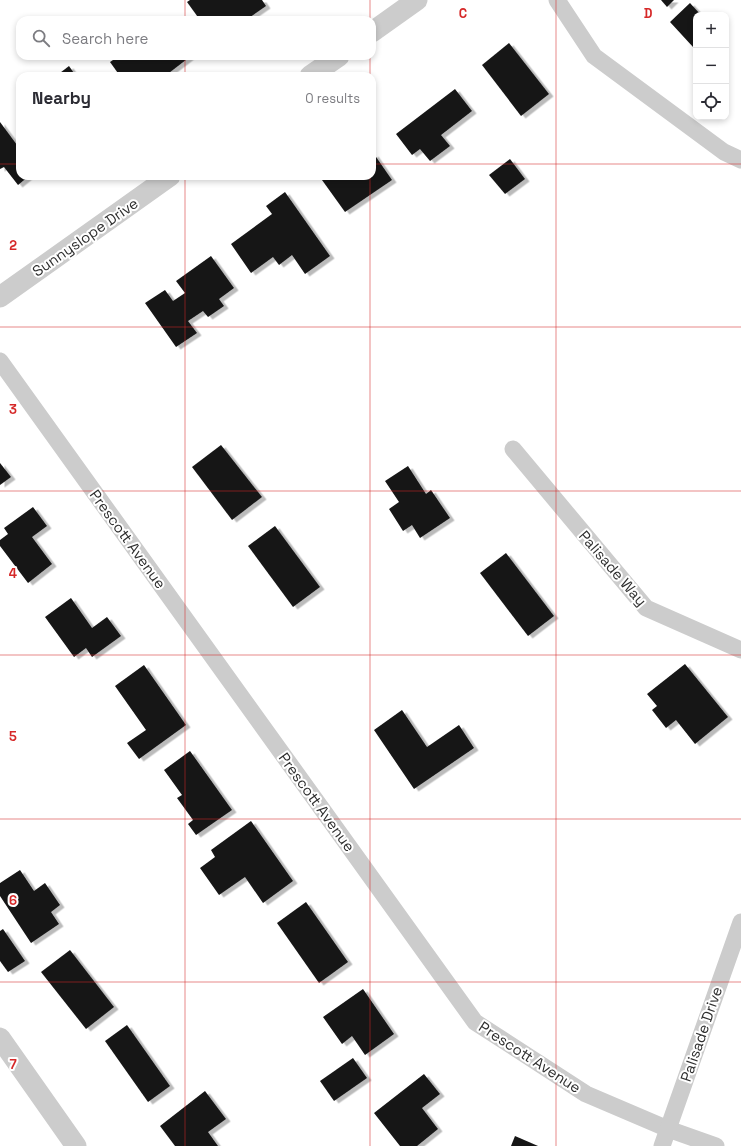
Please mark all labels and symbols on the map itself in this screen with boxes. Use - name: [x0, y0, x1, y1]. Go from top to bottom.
- text: C: [459, 5, 467, 22]
- text: D: [644, 5, 653, 22]
- street label: Sunnyslope Drive: [28, 193, 142, 281]
- text: 2: [9, 237, 17, 254]
- text: 3: [9, 401, 17, 418]
- street label: Prescott Avenue: [86, 486, 170, 592]
- street label: Palisade Way: [575, 526, 651, 610]
- text: 4: [9, 565, 17, 582]
- text: 5: [9, 728, 17, 745]
- street label: Prescott Avenue: [275, 749, 359, 855]
- text: 6: [9, 892, 17, 909]
- street label: Palisade Drive: [676, 984, 726, 1084]
- street label: Prescott Avenue: [475, 1017, 585, 1097]
- text: 7: [9, 1056, 17, 1073]

